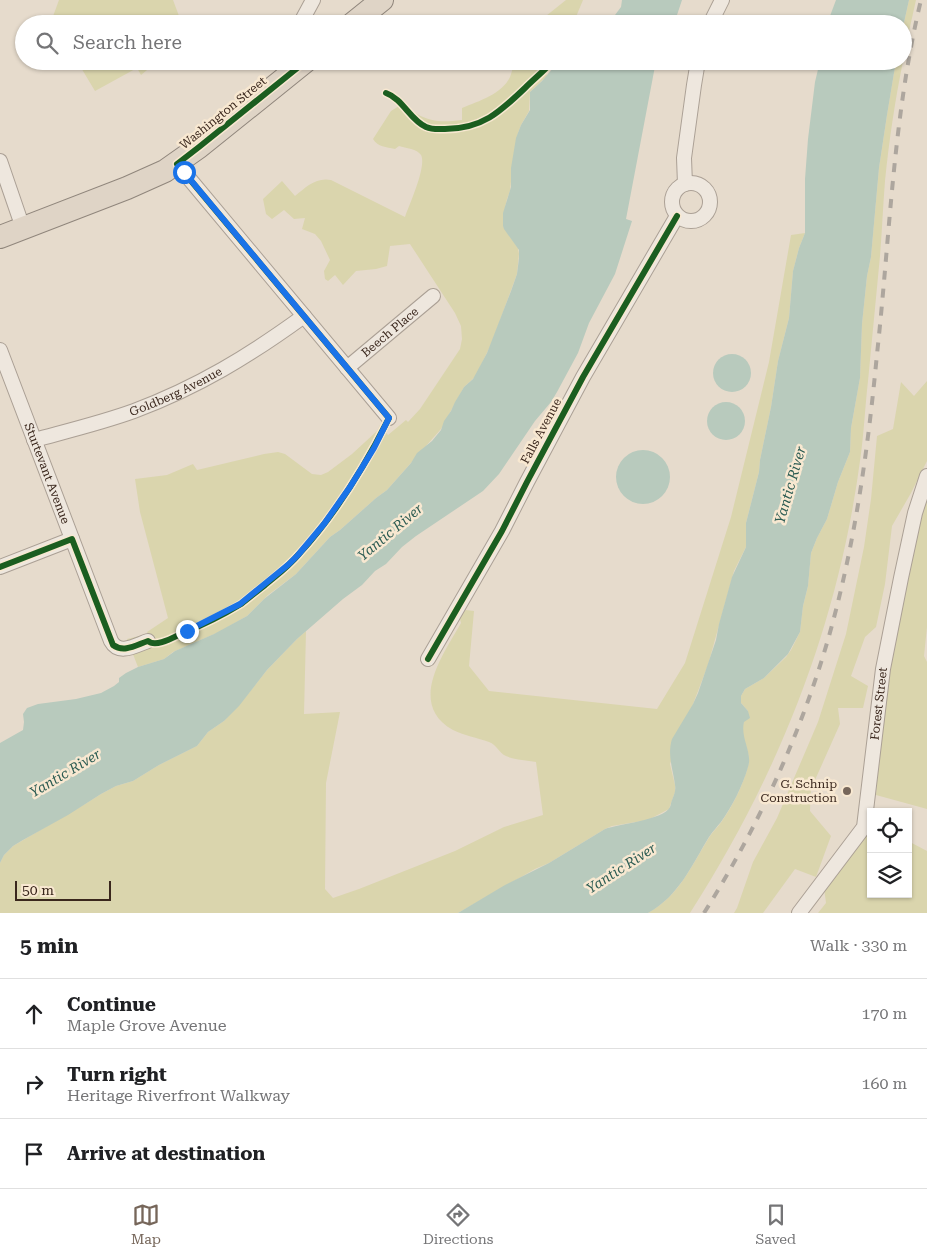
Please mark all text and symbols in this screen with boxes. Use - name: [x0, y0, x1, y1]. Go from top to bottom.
- search box: [15, 15, 912, 70]
- icon: search: [33, 29, 61, 57]
- text: Search here: [73, 31, 182, 54]
- street label: Washington Street: [177, 74, 269, 152]
- route start: [173, 161, 196, 184]
- street label: Beech Place: [359, 304, 422, 360]
- street label: Goldberg Avenue: [127, 364, 225, 419]
- street label: Falls Avenue: [518, 395, 564, 466]
- street label: Sturtevant Avenue: [21, 421, 73, 526]
- water label: Yantic River: [771, 444, 809, 526]
- water label: Yantic River: [354, 500, 426, 564]
- route end: [176, 620, 199, 643]
- street label: Forest Street: [868, 666, 890, 741]
- water label: Yantic River: [27, 746, 103, 800]
- place label: G. Schnip Construction: [761, 777, 837, 805]
- marker: G. Schnip Construction: [841, 785, 853, 797]
- map controls: [867, 808, 912, 898]
- button: locate: [867, 808, 912, 853]
- water label: Yantic River: [583, 839, 659, 896]
- button: layers: [867, 853, 912, 898]
- scale bar: [15, 878, 111, 901]
- text: 50 m: [22, 882, 54, 898]
- text: 5 min: [20, 934, 78, 958]
- text: Walk · 330 m: [810, 936, 907, 955]
- text: Continue: [67, 993, 156, 1016]
- icon: ahead: [20, 1000, 48, 1028]
- text: 170 m: [861, 1004, 907, 1023]
- text: Maple Grove Avenue: [67, 1016, 227, 1035]
- text: Turn right: [67, 1063, 167, 1086]
- icon: right: [20, 1070, 48, 1098]
- text: 160 m: [861, 1074, 907, 1093]
- text: Heritage Riverfront Walkway: [67, 1086, 290, 1105]
- icon: arrive: [20, 1140, 48, 1168]
- text: Arrive at destination: [67, 1142, 265, 1165]
- tab: Map: [131, 1201, 161, 1247]
- tab: Directions: [423, 1201, 493, 1247]
- tab: Saved: [755, 1201, 796, 1247]

